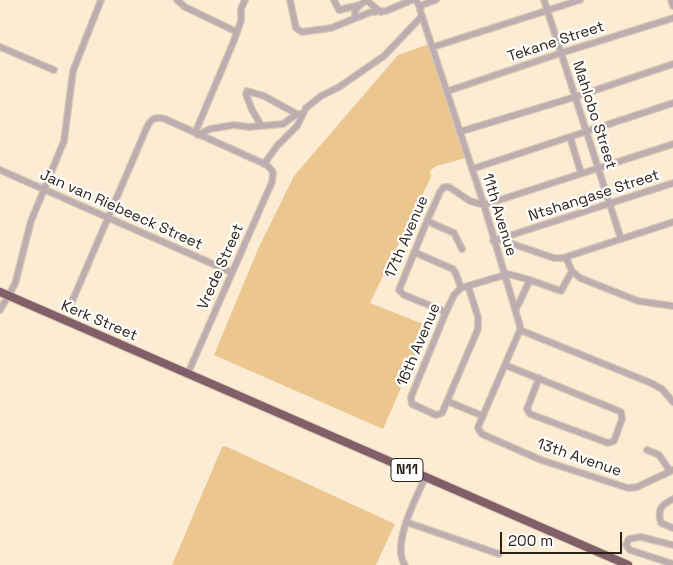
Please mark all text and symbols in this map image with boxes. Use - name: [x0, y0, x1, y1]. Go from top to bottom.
- street label: Tekane Street: [505, 18, 607, 66]
- street label: Mahlobo Street: [568, 59, 620, 171]
- street label: Jan van Riebeeck Street: [37, 166, 205, 254]
- street label: Ntshangase Street: [526, 166, 662, 226]
- street label: 11th Avenue: [478, 172, 520, 258]
- street label: 17th Avenue: [382, 193, 432, 281]
- street label: Vrede Street: [194, 221, 248, 313]
- street label: Kerk Street: [58, 297, 140, 345]
- street label: 16th Avenue: [393, 301, 445, 389]
- street label: 13th Avenue: [534, 435, 624, 481]
- road number: N11: [391, 458, 423, 482]
- scale bar: [503, 522, 626, 554]
- text: 200 m: [508, 531, 553, 550]

